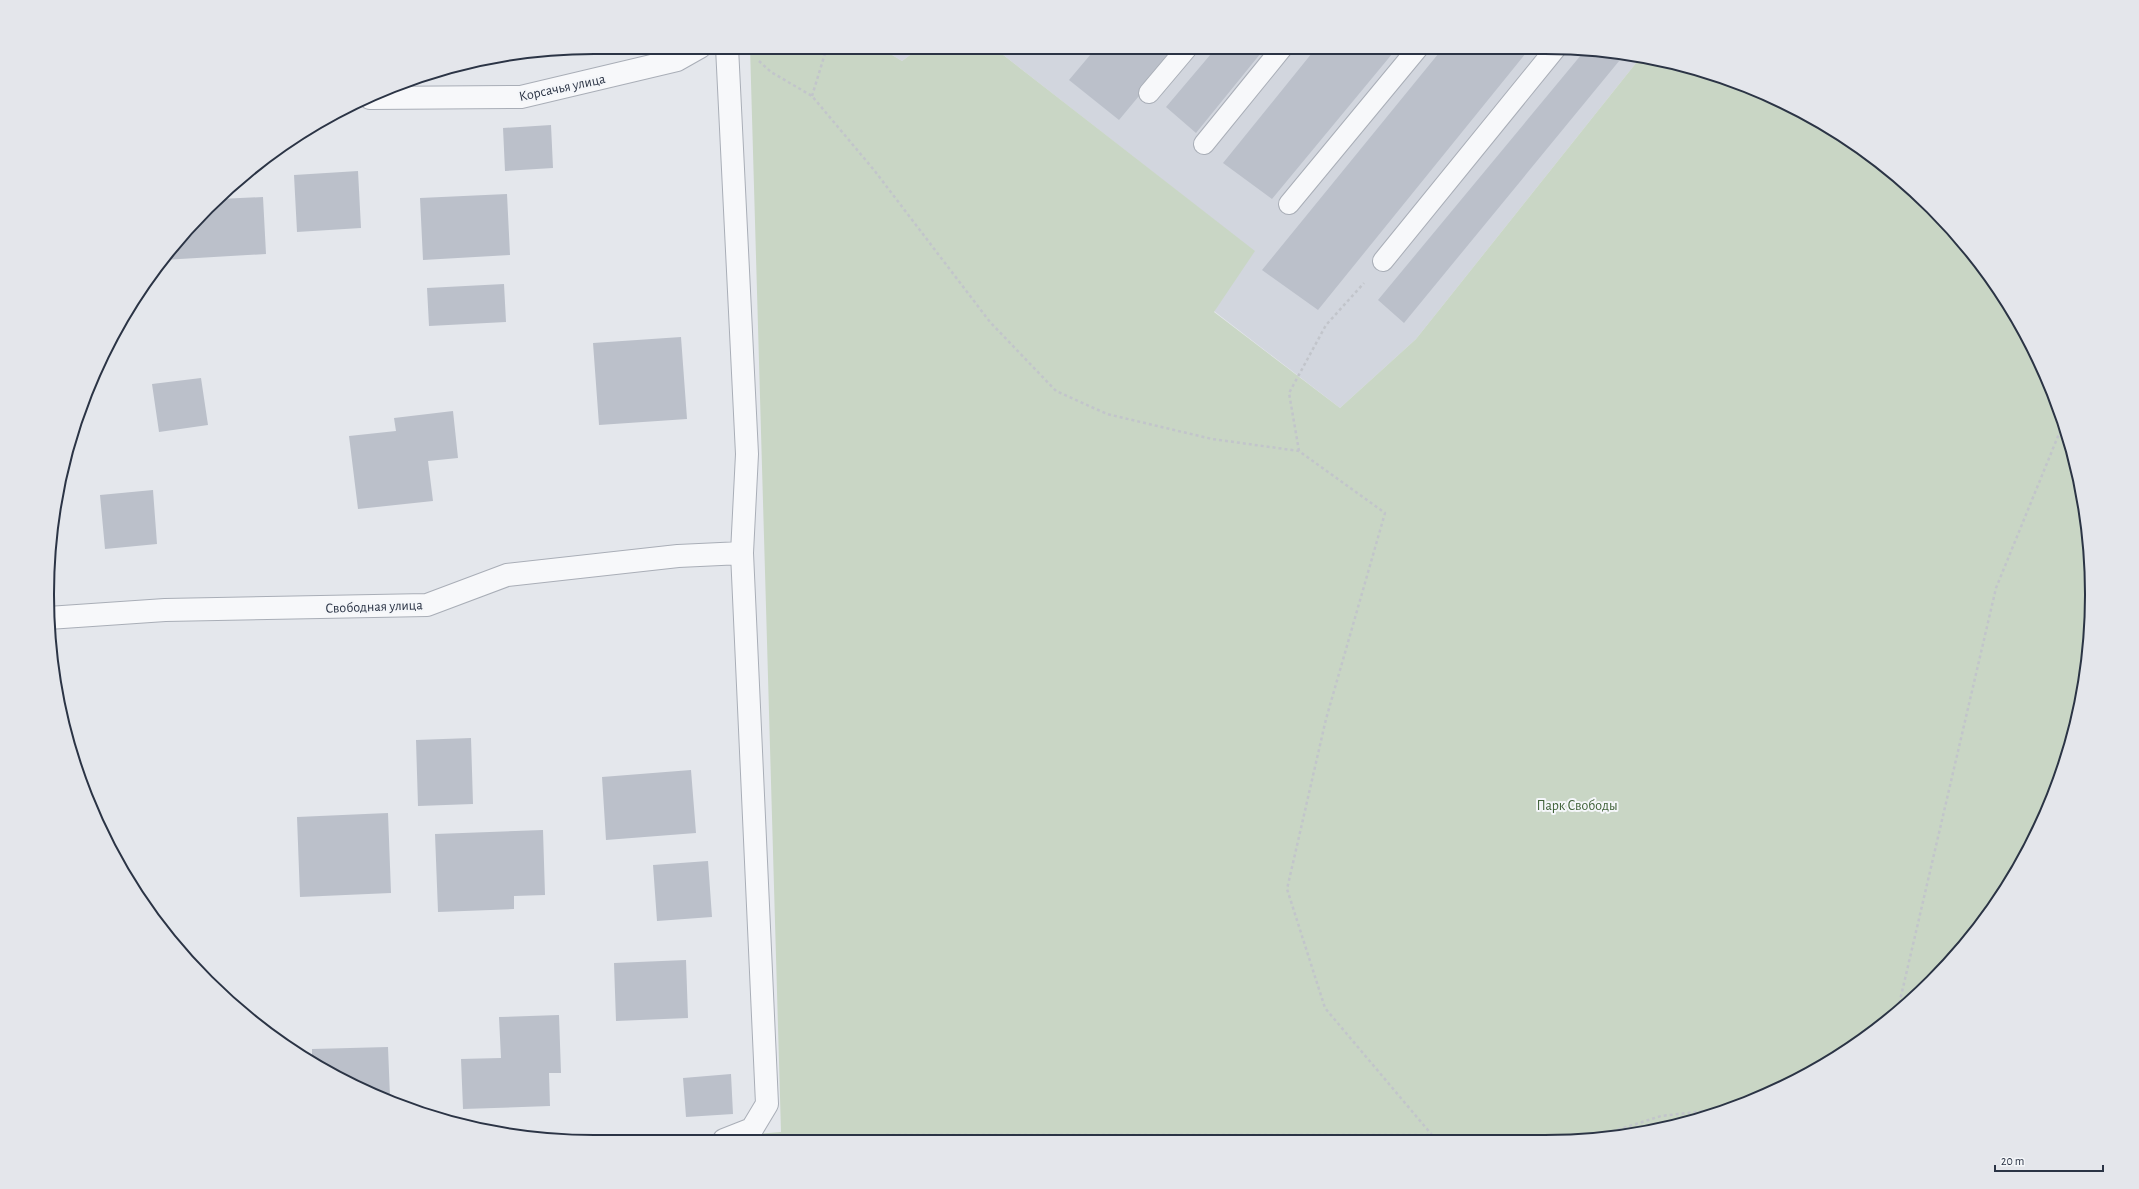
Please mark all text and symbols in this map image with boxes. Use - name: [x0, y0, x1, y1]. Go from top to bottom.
- street label: Корсачья улица: [518, 72, 607, 104]
- street label: Свободная улица: [325, 598, 424, 616]
- park label: Парк Свободы: [1536, 799, 1618, 813]
- scale bar: [1995, 1147, 2103, 1173]
- text: 20 m: [2001, 1155, 2024, 1167]

